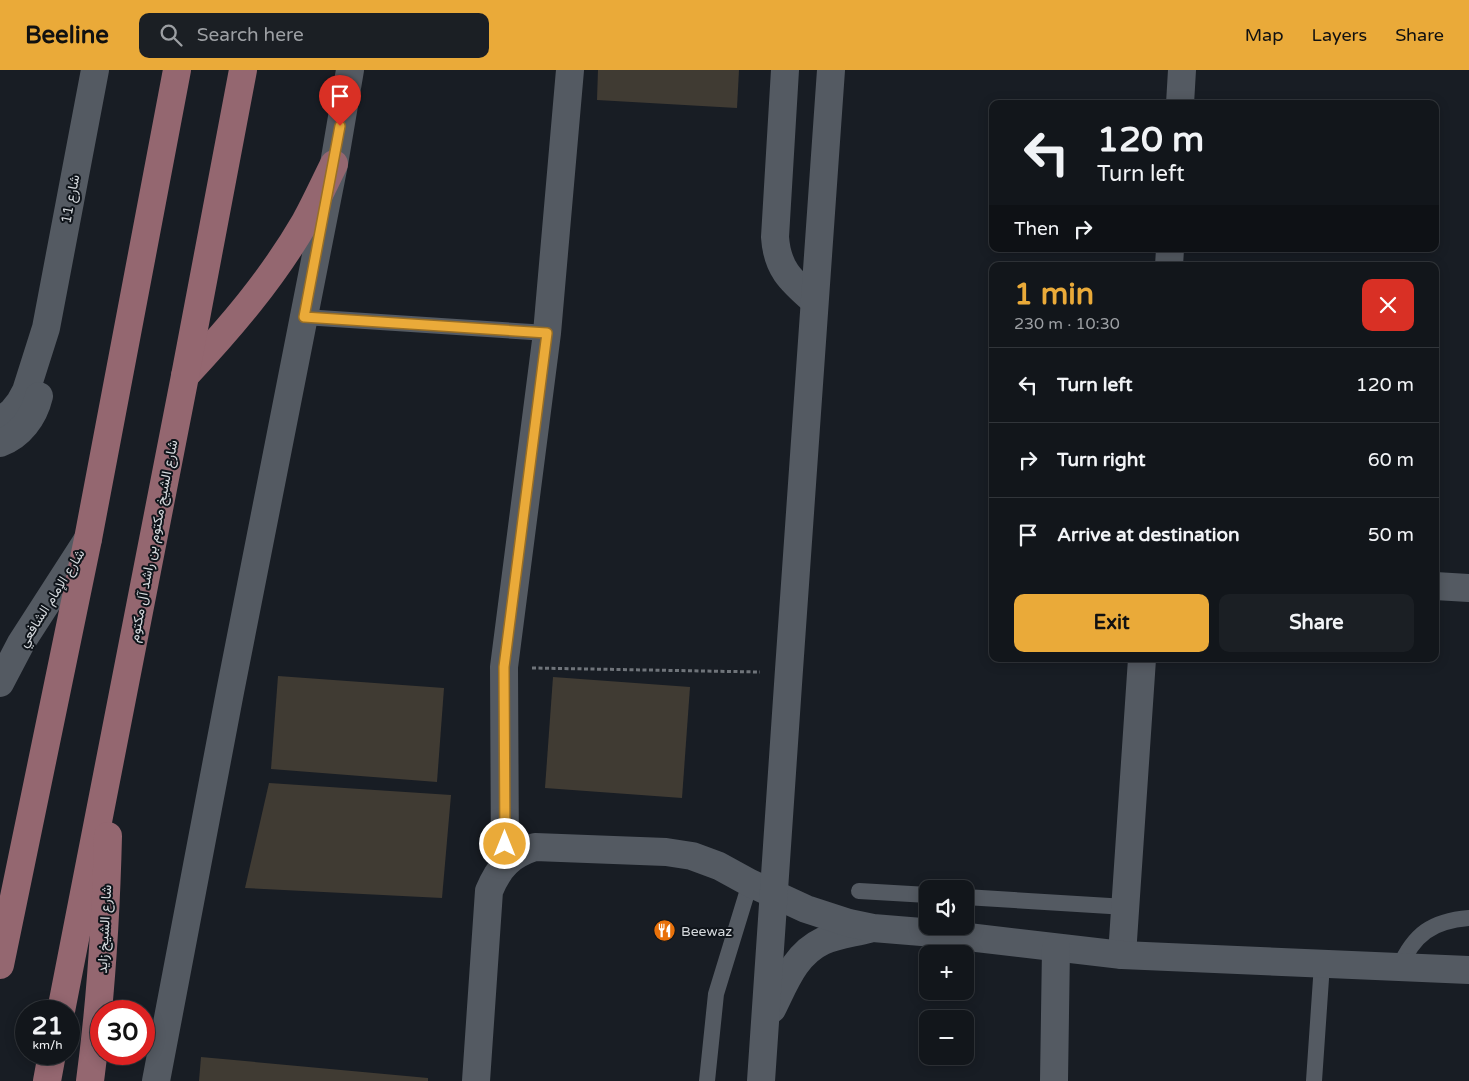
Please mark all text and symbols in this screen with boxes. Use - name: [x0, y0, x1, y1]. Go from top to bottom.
- search box: [139, 13, 489, 58]
- text: Beeline: [25, 21, 109, 50]
- icon: search: [157, 21, 185, 49]
- text: Search here: [197, 24, 304, 46]
- text: Map: [1245, 24, 1284, 46]
- text: Layers: [1312, 24, 1367, 46]
- text: Share: [1395, 24, 1444, 46]
- pin: [319, 75, 361, 126]
- icon: arrive: [326, 82, 354, 110]
- text: 120 m: [1097, 119, 1204, 161]
- icon: left: [1014, 120, 1079, 185]
- text: Turn left: [1097, 161, 1185, 187]
- street label: شارع 11: [57, 173, 86, 225]
- icon: right: [1069, 215, 1097, 243]
- text: Then: [1014, 218, 1059, 240]
- text: 1 min: [1014, 276, 1094, 313]
- button: close: [1362, 279, 1414, 331]
- text: 230 m · 10:30: [1014, 314, 1120, 334]
- icon: left: [1014, 371, 1042, 399]
- text: Turn left: [1057, 374, 1133, 396]
- text: 120 m: [1356, 374, 1414, 396]
- street label: شارع الشيخ مكتوم بن راشد آل مكتوم: [126, 438, 183, 644]
- icon: right: [1014, 446, 1042, 474]
- text: Turn right: [1057, 449, 1145, 471]
- text: 60 m: [1368, 449, 1414, 471]
- icon: arrive: [1014, 521, 1042, 549]
- text: Arrive at destination: [1057, 524, 1240, 546]
- text: 50 m: [1368, 524, 1414, 546]
- street label: شارع الإمام الشافعي: [14, 546, 91, 652]
- button: Exit: [1014, 594, 1209, 652]
- button: Share: [1219, 594, 1414, 652]
- position arrow: [478, 817, 530, 869]
- map controls: [919, 880, 974, 1065]
- button: sound: [919, 880, 974, 935]
- street label: شارع الشيخ زايد: [94, 884, 117, 974]
- restaurant icon: Beewaz: [653, 919, 677, 943]
- place label: Beewaz: [681, 923, 732, 940]
- button: +: [919, 945, 974, 1000]
- speed limit sign: 30: [90, 1000, 155, 1065]
- button: −: [919, 1010, 974, 1065]
- text: 21: [32, 1011, 63, 1041]
- text: km/h: [32, 1038, 63, 1052]

